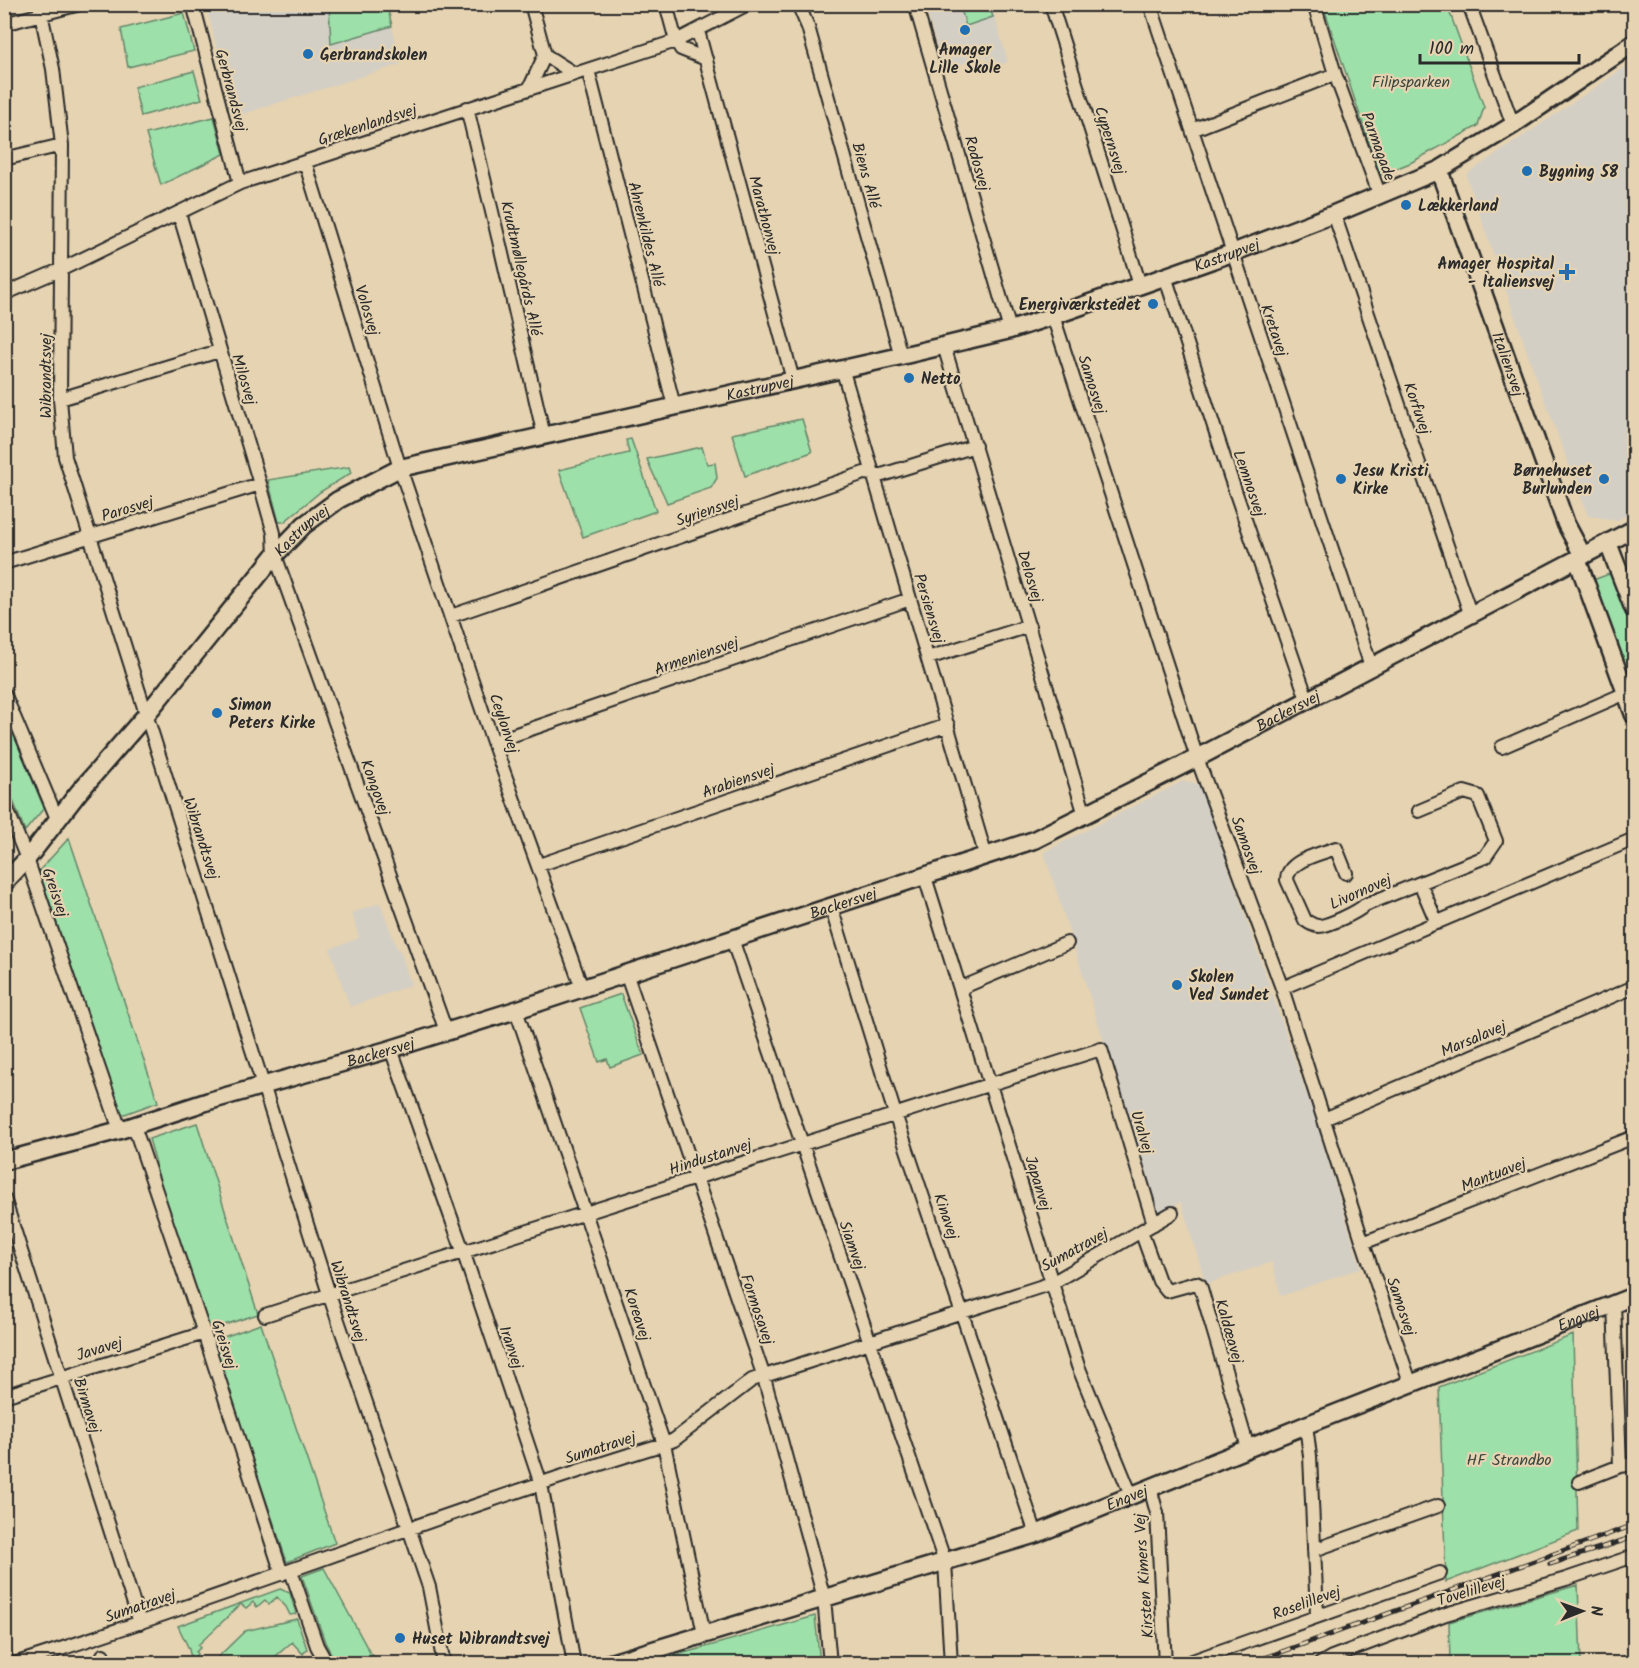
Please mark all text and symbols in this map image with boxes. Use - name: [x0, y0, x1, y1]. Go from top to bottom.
- marker: Amager Lille Skole: [958, 23, 972, 37]
- scale bar: [1420, 27, 1579, 65]
- text: 100 m: [1429, 35, 1474, 64]
- place label: Amager Lille Skole: [929, 38, 1001, 81]
- place label: Gerbrandskolen: [320, 43, 427, 68]
- street label: Gerbrandsvej: [207, 46, 254, 135]
- marker: Gerbrandskolen: [301, 47, 315, 61]
- park label: Filipsparken: [1372, 70, 1450, 95]
- street label: Grækenlandsvej: [315, 97, 421, 153]
- street label: Cypernsvej: [1087, 103, 1133, 179]
- street label: Parmagade: [1354, 108, 1402, 185]
- street label: Rodosvej: [957, 133, 997, 195]
- street label: Biens Allé: [844, 140, 887, 212]
- place label: Bygning 58: [1539, 160, 1619, 185]
- marker: Bygning 58: [1520, 164, 1534, 178]
- street label: Marathonvej: [741, 173, 786, 259]
- street label: Ahrenkildes Allé: [620, 179, 671, 291]
- place label: Lækkerland: [1418, 194, 1499, 219]
- street label: Krudtmøllegårds Allé: [493, 198, 548, 339]
- marker: Lækkerland: [1399, 198, 1413, 212]
- street label: Kastrupvej: [1191, 232, 1265, 280]
- place label: Amager Hospital - Italiensvej: [1438, 252, 1555, 295]
- marker: Amager Hospital - Italiensvej: [1558, 263, 1576, 281]
- street label: Volosvej: [347, 282, 386, 340]
- place label: Energiværkstedet: [1019, 293, 1142, 318]
- marker: Energiværkstedet: [1146, 297, 1160, 311]
- street label: Kretavej: [1253, 301, 1294, 361]
- street label: Italiensvej: [1484, 329, 1531, 401]
- street label: Wibrandtsvej: [34, 333, 59, 419]
- street label: Milosvej: [224, 351, 263, 409]
- street label: Samosvej: [1070, 352, 1113, 418]
- place label: Netto: [921, 367, 961, 392]
- street label: Kastrupvej: [724, 369, 797, 409]
- marker: Netto: [902, 371, 916, 385]
- street label: Korfuvej: [1396, 379, 1437, 439]
- street label: Lemnosvej: [1225, 447, 1272, 521]
- place label: Jesu Kristi Kirke: [1353, 459, 1429, 502]
- place label: Børnehuset Burlunden: [1513, 459, 1593, 502]
- marker: Jesu Kristi Kirke: [1334, 472, 1348, 486]
- marker: Børnehuset Burlunden: [1597, 472, 1611, 486]
- street label: Parosvej: [98, 489, 158, 529]
- street label: Syriensvej: [672, 489, 743, 534]
- street label: Kastrupvej: [268, 498, 336, 563]
- street label: Delosvej: [1010, 547, 1050, 607]
- street label: Persiensvej: [906, 570, 951, 648]
- street label: Armeniensvej: [651, 630, 743, 683]
- street label: Backersvej: [1252, 684, 1326, 739]
- street label: Ceylonvej: [482, 690, 526, 758]
- place label: Simon Peters Kirke: [229, 693, 316, 736]
- marker: Simon Peters Kirke: [210, 706, 224, 720]
- street label: Kongovej: [353, 756, 397, 820]
- street label: Arabiensvej: [699, 757, 779, 805]
- street label: Wibrandtsvej: [176, 794, 226, 884]
- street label: Samosvej: [1223, 813, 1268, 879]
- street label: Greisvej: [34, 864, 75, 922]
- street label: Livornovej: [1326, 867, 1397, 917]
- street label: Backersvej: [806, 881, 881, 927]
- place label: Skolen Ved Sundet: [1189, 965, 1270, 1008]
- marker: Skolen Ved Sundet: [1170, 978, 1184, 992]
- street label: Marsalavej: [1437, 1014, 1511, 1064]
- street label: Backersvej: [344, 1031, 419, 1075]
- street label: Uralvej: [1123, 1108, 1160, 1158]
- street label: Hindustanvej: [666, 1132, 756, 1183]
- street label: Mantuavej: [1457, 1151, 1531, 1199]
- street label: Japanvej: [1017, 1153, 1058, 1215]
- street label: Kinavej: [926, 1190, 965, 1244]
- street label: Siamvej: [832, 1218, 872, 1274]
- street label: Sumatravej: [1037, 1221, 1114, 1279]
- street label: Wibrandtsvej: [323, 1257, 373, 1347]
- street label: Formosavej: [733, 1271, 781, 1349]
- street label: Samosvej: [1379, 1274, 1423, 1340]
- street label: Koreavej: [616, 1285, 657, 1345]
- street label: Kaldæavej: [1207, 1296, 1250, 1368]
- street label: Engvej: [1554, 1299, 1605, 1339]
- street label: Greisvej: [204, 1316, 244, 1373]
- street label: Iranvej: [492, 1322, 530, 1373]
- street label: Javavej: [73, 1330, 127, 1368]
- street label: Birmavej: [66, 1374, 108, 1438]
- street label: Sumatravej: [562, 1425, 640, 1472]
- park label: HF Strandbo: [1466, 1448, 1552, 1473]
- street label: Engvej: [1102, 1479, 1153, 1519]
- street label: Kirsten Kimers Vej: [1128, 1512, 1161, 1639]
- street label: Tovelillevej: [1434, 1569, 1510, 1614]
- street label: Roselillevej: [1269, 1579, 1345, 1627]
- north arrow: [1552, 1581, 1612, 1641]
- street label: Sumatravej: [102, 1582, 180, 1630]
- text: N: [1583, 1605, 1608, 1616]
- place label: Huset Wibrandtsvej: [412, 1627, 550, 1652]
- marker: Huset Wibrandtsvej: [393, 1631, 407, 1645]

